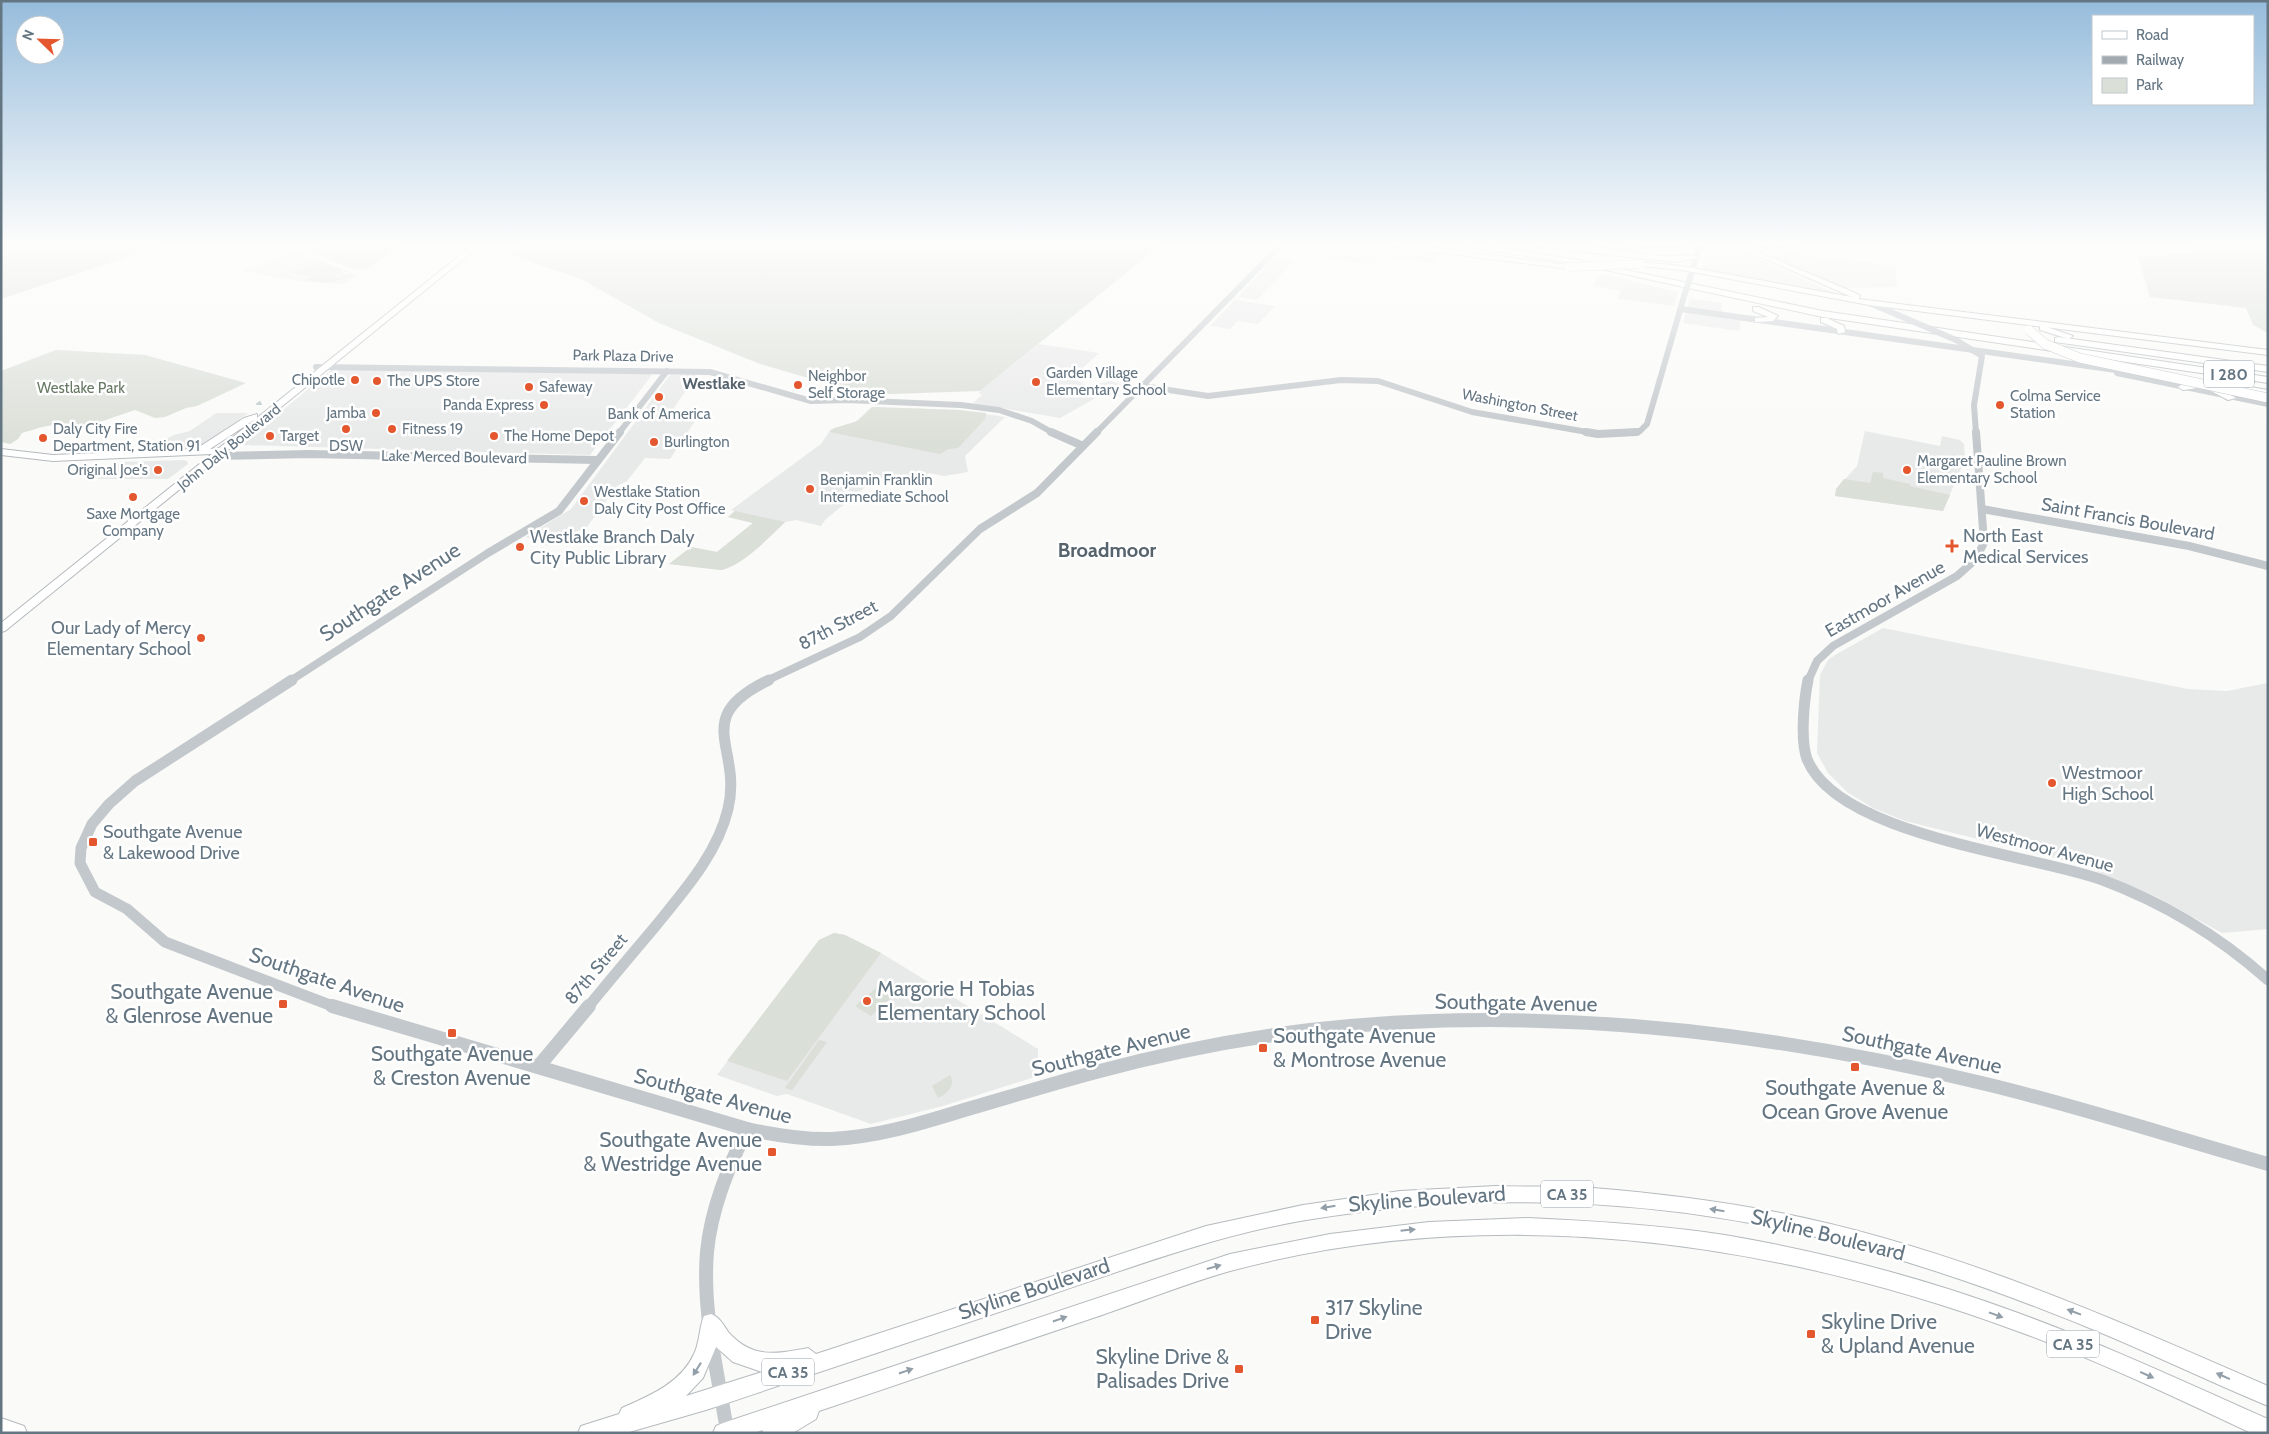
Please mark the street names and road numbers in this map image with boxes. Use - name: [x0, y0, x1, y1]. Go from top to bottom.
- street label: Park Plaza Drive: [572, 346, 674, 366]
- road number: I 280: [2204, 360, 2254, 388]
- street label: Washington Street: [1460, 385, 1580, 425]
- street label: John Daly Boulevard: [173, 400, 284, 495]
- street label: Lake Merced Boulevard: [381, 447, 527, 467]
- street label: Saint Francis Boulevard: [2040, 493, 2216, 545]
- street label: Southgate Avenue: [315, 537, 465, 646]
- street label: Eastmoor Avenue: [1821, 556, 1949, 642]
- street label: 87th Street: [795, 595, 881, 655]
- street label: Westmoor Avenue: [1974, 819, 2116, 877]
- street label: 87th Street: [560, 929, 632, 1009]
- street label: Southgate Avenue: [246, 941, 408, 1018]
- street label: Southgate Avenue: [1434, 989, 1598, 1016]
- street label: Southgate Avenue: [1029, 1018, 1193, 1081]
- street label: Southgate Avenue: [1840, 1020, 2004, 1079]
- street label: Southgate Avenue: [631, 1062, 795, 1129]
- road number: CA 35: [1541, 1180, 1593, 1208]
- street label: Skyline Boulevard: [1347, 1181, 1506, 1216]
- street label: Skyline Boulevard: [1749, 1203, 1908, 1266]
- street label: Skyline Boulevard: [955, 1252, 1113, 1325]
- road number: CA 35: [2047, 1330, 2099, 1358]
- road number: CA 35: [762, 1358, 814, 1385]

